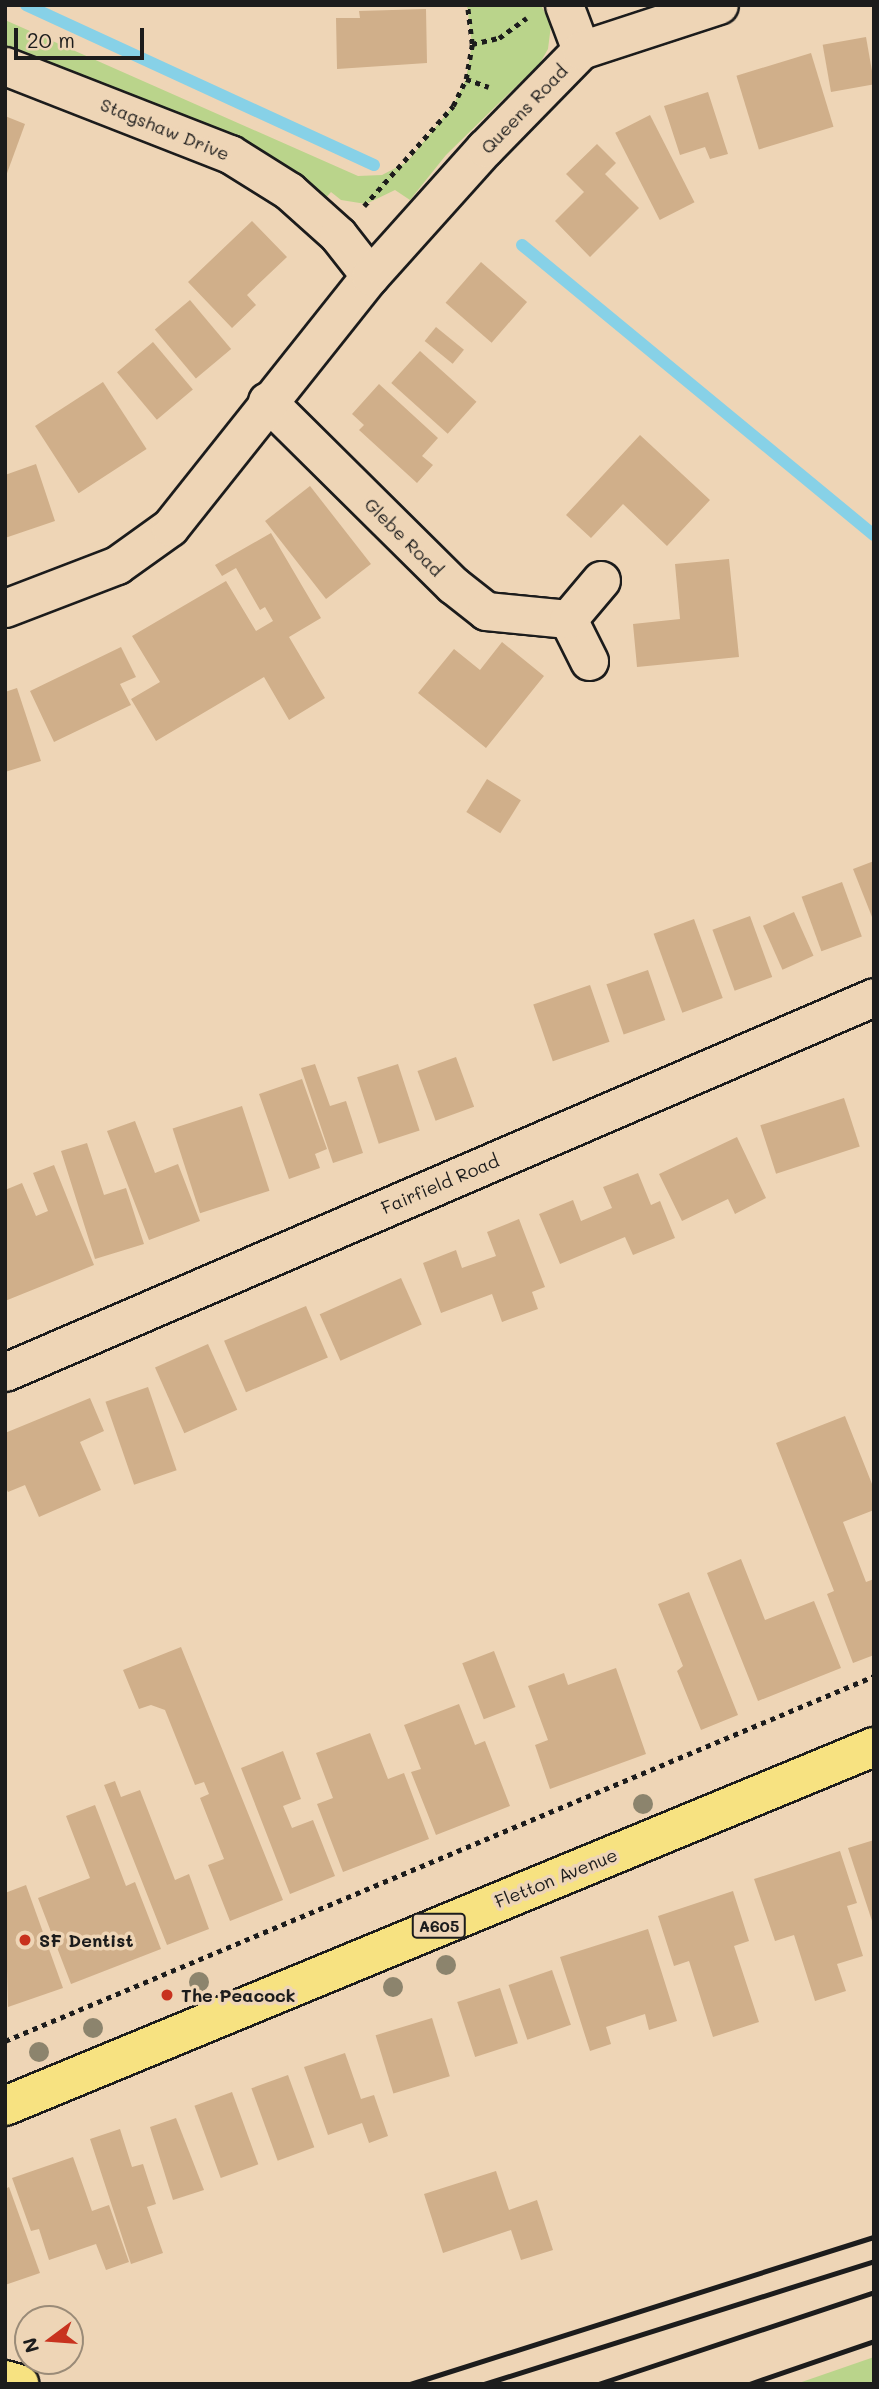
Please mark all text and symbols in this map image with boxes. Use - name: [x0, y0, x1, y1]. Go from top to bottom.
- scale bar: [18, 14, 147, 58]
- text: 20 m: [27, 26, 75, 53]
- street label: Queens Road: [476, 60, 572, 158]
- street label: Stagshaw Drive: [97, 93, 233, 165]
- street label: Glebe Road: [360, 493, 448, 581]
- street label: Fairfield Road: [378, 1149, 502, 1219]
- street label: Fletton Avenue: [492, 1844, 620, 1912]
- road number: A605: [411, 1914, 467, 1938]
- place label: SF Dentist: [39, 1929, 133, 1951]
- marker: SF Dentist: [17, 1932, 33, 1948]
- place label: The Peacock: [181, 1984, 296, 2006]
- marker: The Peacock: [159, 1987, 175, 2003]
- north arrow: [14, 2305, 84, 2375]
- text: N: [16, 2335, 44, 2356]

